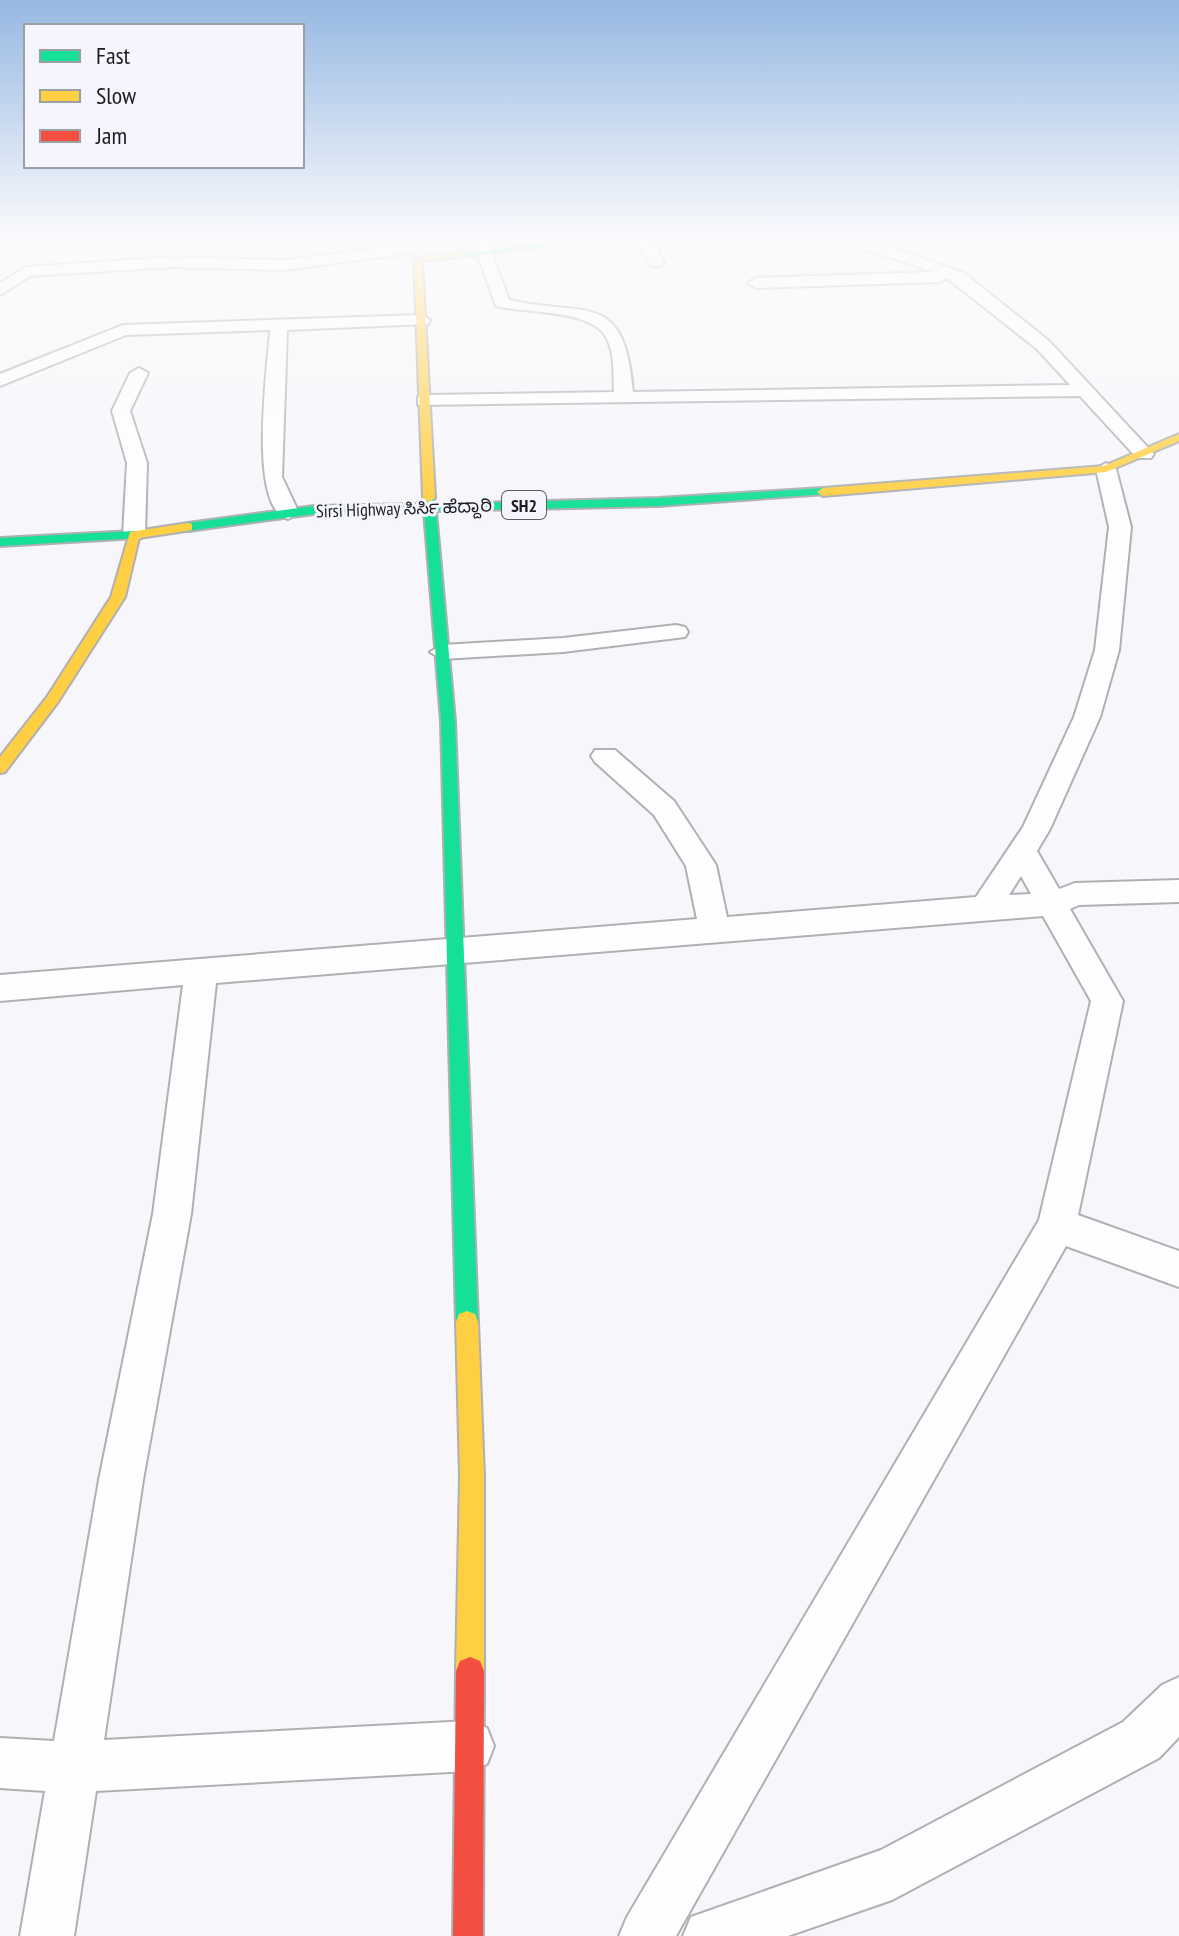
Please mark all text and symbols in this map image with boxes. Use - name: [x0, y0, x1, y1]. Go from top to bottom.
- legend: [24, 24, 304, 168]
- text: Fast: [96, 40, 131, 71]
- text: Slow: [96, 80, 137, 111]
- text: Jam: [95, 120, 127, 151]
- road number: SH2: [502, 491, 546, 519]
- street label: Sirsi Highway ಸಿರ್ಸಿ ಹೆದ್ದಾರಿ: [316, 493, 492, 525]

